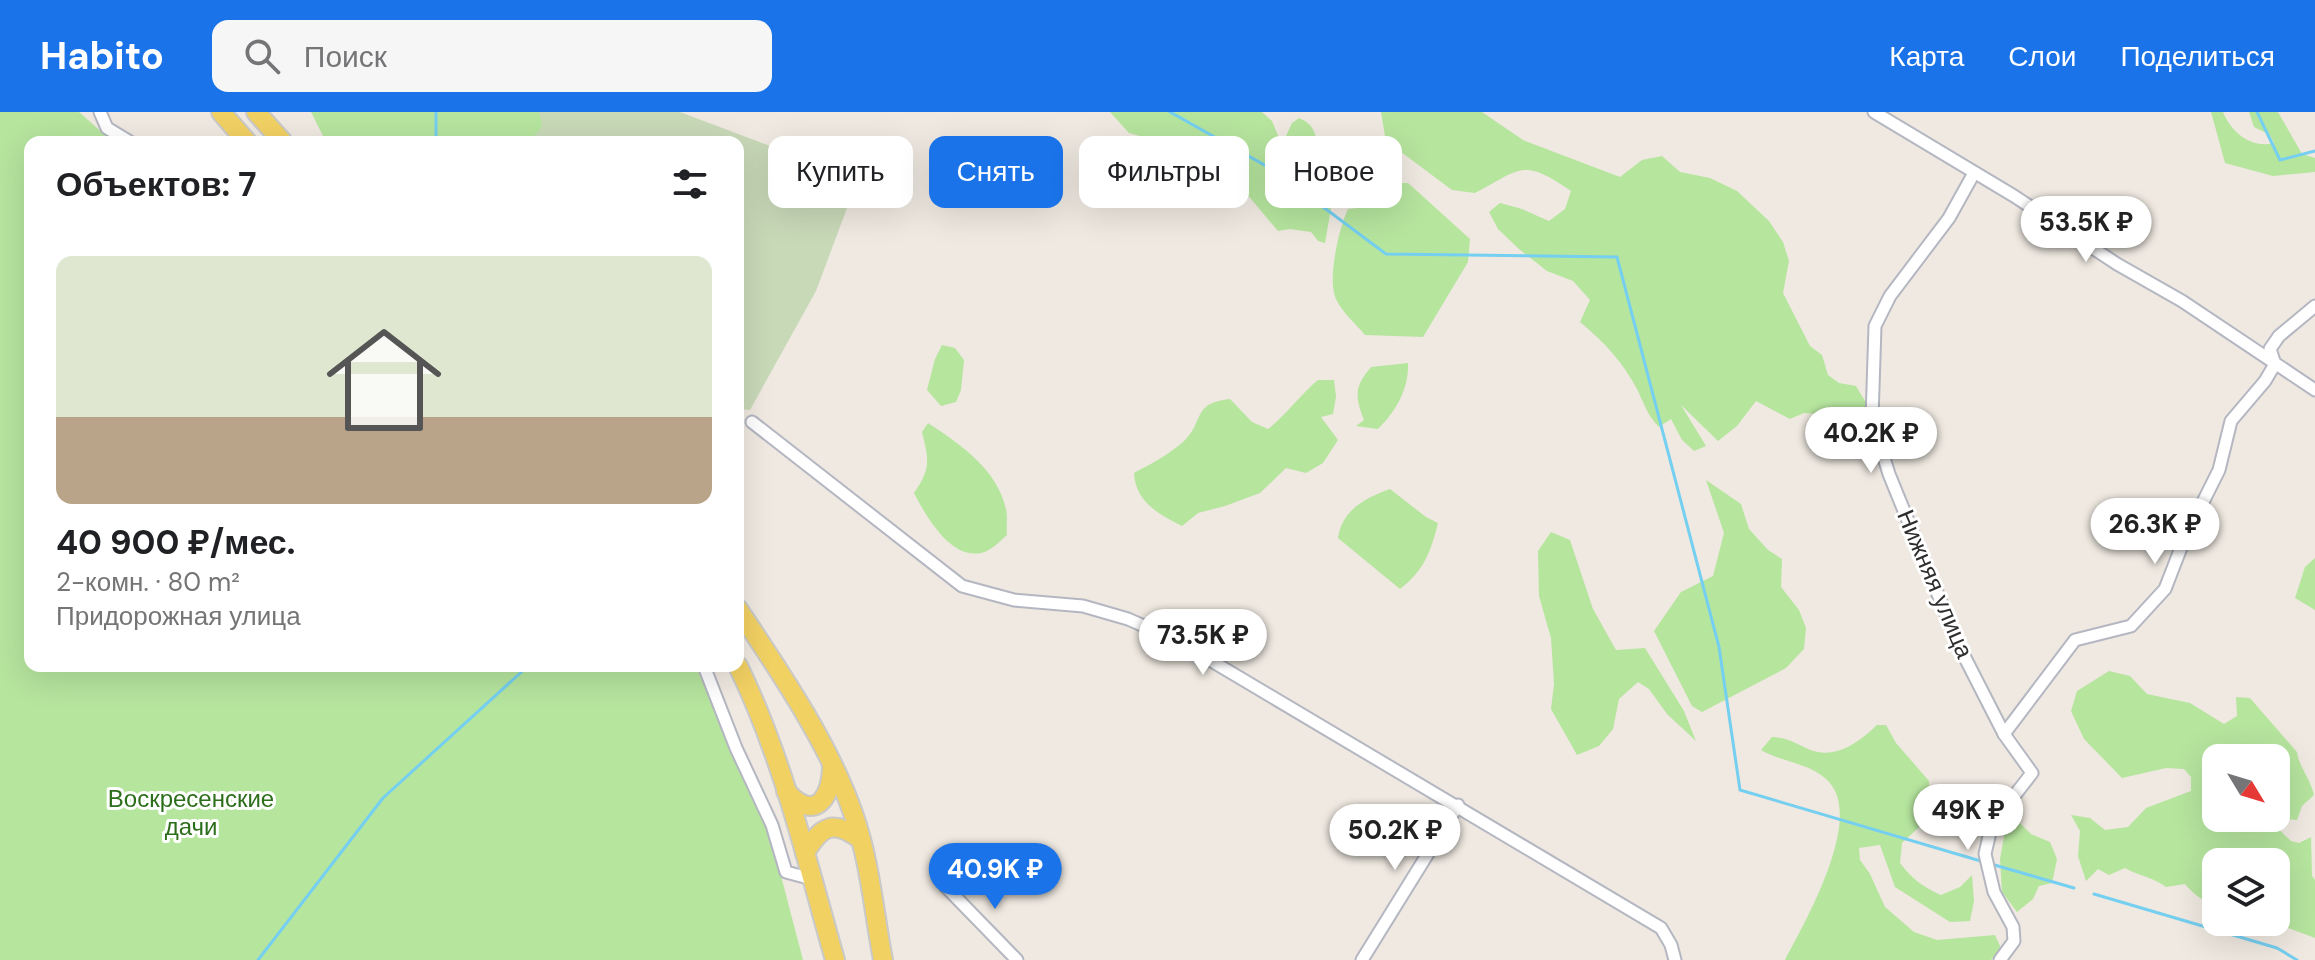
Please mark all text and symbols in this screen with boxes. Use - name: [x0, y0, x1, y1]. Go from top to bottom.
- search box: [212, 20, 772, 92]
- text: Habito: [40, 31, 164, 81]
- icon: search: [240, 34, 284, 78]
- text: Поиск: [304, 37, 387, 76]
- text: Карта: [1889, 38, 1964, 75]
- text: Слои: [2008, 38, 2076, 75]
- text: Поделиться: [2120, 38, 2275, 75]
- chip: Купить: [768, 136, 913, 208]
- chip: Снять: [929, 136, 1063, 208]
- chip: Фильтры: [1079, 136, 1249, 208]
- chip: Новое: [1265, 136, 1402, 208]
- text: Объектов: 7: [56, 162, 256, 207]
- icon: filters: [668, 162, 712, 206]
- pin: 53.5K ₽: [2012, 196, 2160, 264]
- text: 53.5K ₽: [2039, 205, 2133, 239]
- icon: home: [312, 308, 456, 452]
- pin: 40.2K ₽: [1797, 407, 1945, 475]
- text: 40.2K ₽: [1823, 416, 1919, 450]
- pin: 26.3K ₽: [2081, 498, 2229, 566]
- street label: Нижняя улица: [1890, 505, 1981, 663]
- text: 26.3K ₽: [2109, 507, 2201, 541]
- text: 40 900 ₽/мес.: [56, 520, 295, 565]
- text: 2-комн. · 80 m²: [56, 565, 240, 599]
- text: Придорожная улица: [56, 599, 301, 633]
- pin: 73.5K ₽: [1129, 609, 1277, 677]
- text: 73.5K ₽: [1157, 618, 1249, 652]
- north arrow: [2202, 744, 2290, 832]
- map controls: [2202, 744, 2290, 936]
- park label: Воскресенские дачи: [108, 783, 274, 842]
- pin: 49K ₽: [1912, 784, 2024, 852]
- text: 49K ₽: [1931, 793, 2005, 827]
- pin: 50.2K ₽: [1321, 804, 1469, 872]
- text: 50.2K ₽: [1347, 813, 1443, 847]
- pin: 40.9K ₽: [921, 843, 1069, 911]
- button: layers: [2202, 848, 2290, 936]
- text: 40.9K ₽: [947, 852, 1043, 886]

